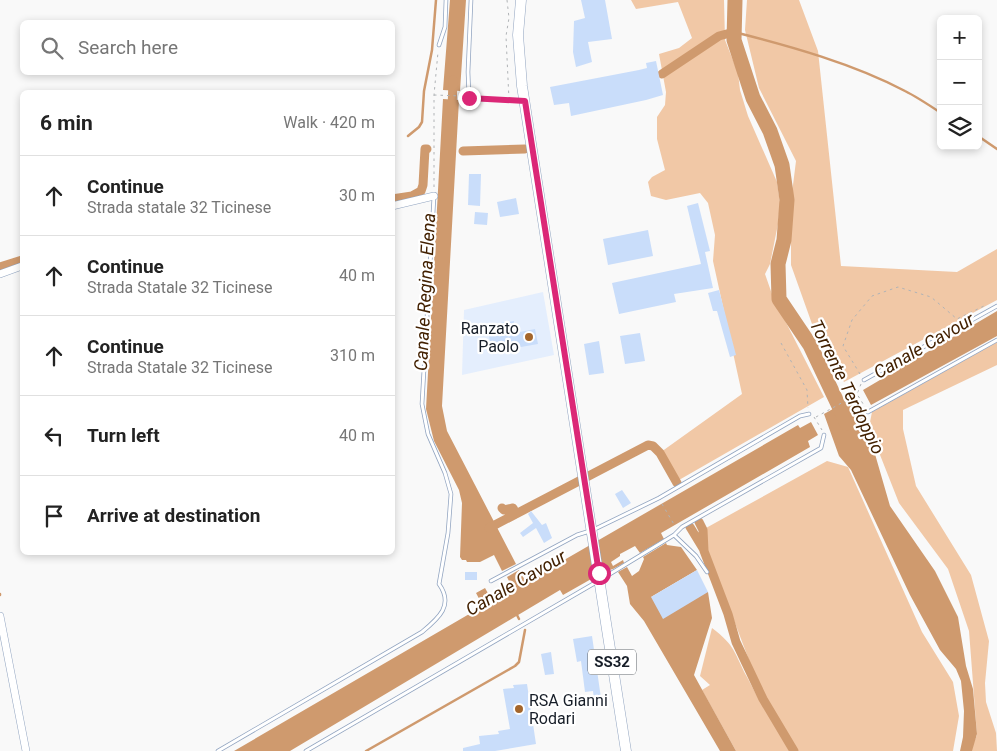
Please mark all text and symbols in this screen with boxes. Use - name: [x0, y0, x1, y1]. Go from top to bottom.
- map controls: [937, 15, 982, 150]
- button: +: [937, 15, 982, 60]
- search box: [20, 20, 395, 75]
- icon: search: [38, 34, 66, 62]
- text: Search here: [78, 36, 178, 59]
- button: −: [937, 60, 982, 105]
- route end: [458, 87, 481, 110]
- button: layers: [937, 105, 982, 150]
- text: 6 min: [40, 111, 93, 135]
- text: Walk · 420 m: [283, 113, 375, 132]
- text: Continue: [87, 175, 164, 198]
- icon: ahead: [40, 182, 68, 210]
- text: 30 m: [339, 186, 375, 205]
- text: Strada statale 32 Ticinese: [87, 198, 271, 217]
- water label: Canale Regina Elena: [410, 212, 439, 371]
- text: Continue: [87, 255, 164, 278]
- icon: ahead: [40, 262, 68, 290]
- text: 40 m: [339, 266, 375, 285]
- text: Strada Statale 32 Ticinese: [87, 278, 272, 297]
- water label: Canale Cavour: [870, 308, 979, 383]
- water label: Torrente Terdoppio: [806, 316, 889, 458]
- place label: Ranzato Paolo: [461, 319, 519, 356]
- marker: Ranzato Paolo: [523, 331, 535, 343]
- text: Continue: [87, 335, 164, 358]
- icon: ahead: [40, 342, 68, 370]
- text: 310 m: [330, 346, 375, 365]
- text: Strada Statale 32 Ticinese: [87, 358, 272, 377]
- icon: left: [40, 422, 68, 450]
- text: Turn left: [87, 424, 160, 447]
- text: 40 m: [339, 426, 375, 445]
- icon: arrive: [40, 502, 68, 530]
- text: Arrive at destination: [87, 504, 260, 527]
- water label: Canale Cavour: [462, 545, 571, 620]
- route start: [588, 562, 611, 585]
- road number: SS32: [588, 650, 636, 674]
- place label: RSA Gianni Rodari: [529, 691, 608, 728]
- marker: RSA Gianni Rodari: [513, 703, 525, 715]

